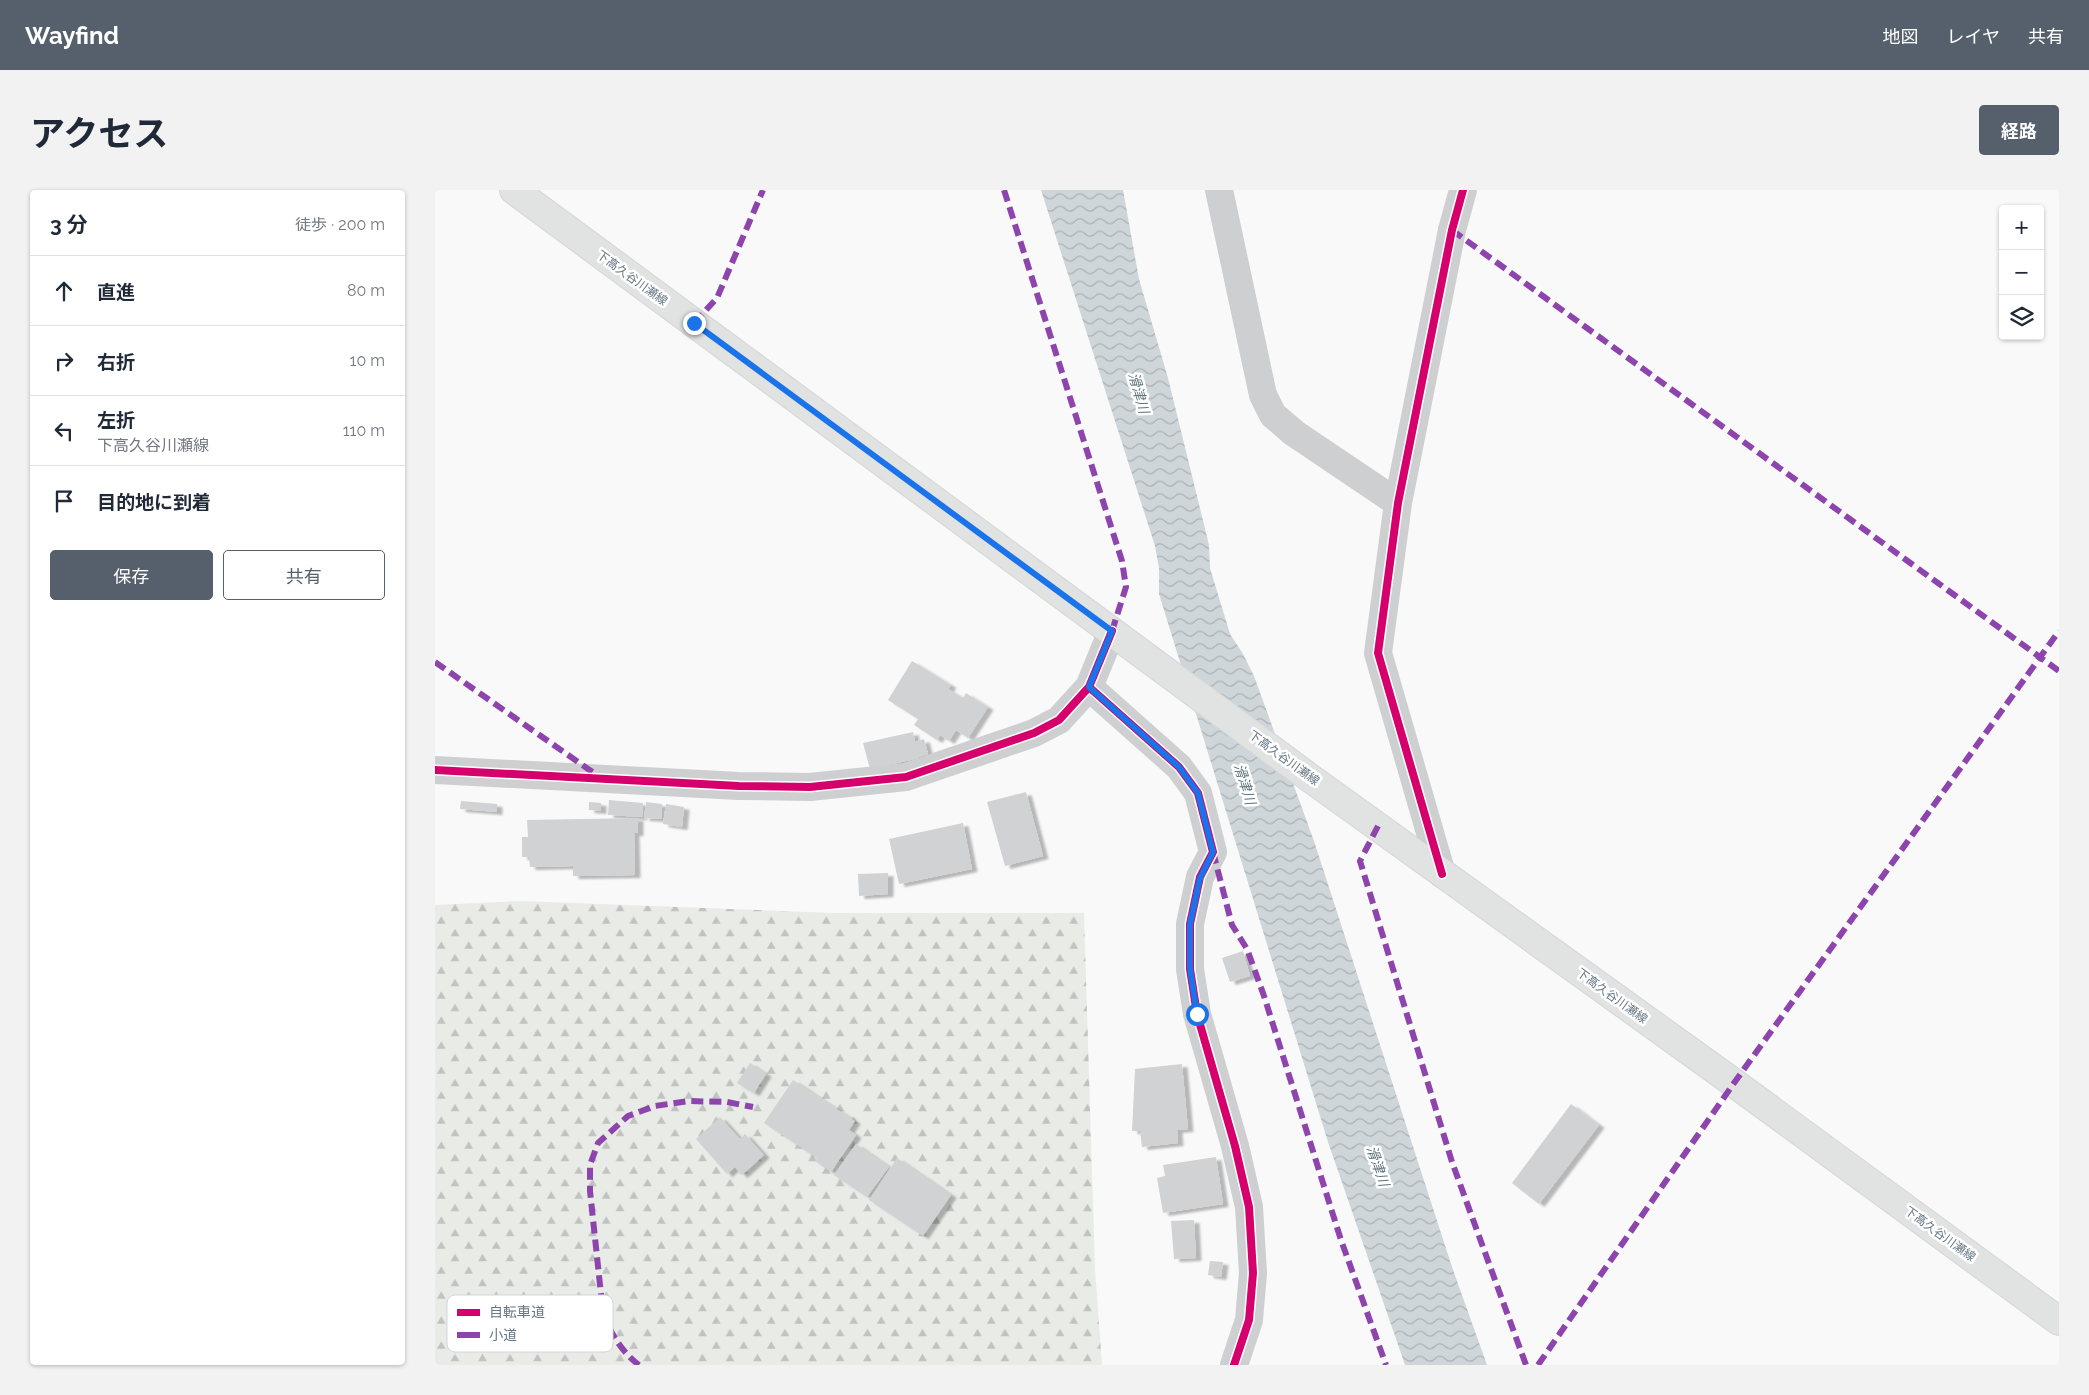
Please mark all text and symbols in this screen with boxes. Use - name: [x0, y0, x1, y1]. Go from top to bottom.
- text: Wayfind: [25, 21, 119, 50]
- text: 地図: [1883, 26, 1919, 47]
- text: レイヤ: [1947, 26, 2000, 47]
- text: 共有: [2028, 26, 2064, 47]
- button: 経路: [1979, 105, 2059, 155]
- text: アクセス: [30, 113, 168, 154]
- map controls: [1999, 205, 2044, 340]
- button: +: [1999, 205, 2044, 250]
- text: 3 分: [50, 212, 88, 237]
- text: 徒歩 · 200 m: [295, 215, 385, 234]
- street label: 下高久谷川瀬線: [594, 248, 670, 308]
- button: −: [1999, 250, 2044, 295]
- icon: ahead: [50, 277, 78, 305]
- text: 直進: [97, 281, 135, 303]
- text: 80 m: [347, 281, 385, 300]
- button: layers: [1999, 295, 2044, 340]
- route end: [683, 312, 706, 335]
- icon: right: [50, 347, 78, 375]
- text: 右折: [97, 351, 135, 373]
- text: 10 m: [350, 351, 385, 370]
- water label: 滑津川: [1126, 371, 1153, 417]
- text: 左折: [97, 409, 135, 431]
- icon: left: [50, 417, 78, 445]
- text: 110 m: [343, 421, 385, 440]
- text: 下高久谷川瀬線: [97, 436, 209, 455]
- icon: arrive: [50, 487, 78, 515]
- text: 目的地に到着: [97, 491, 211, 513]
- button: 保存: [50, 550, 213, 600]
- button: 共有: [223, 550, 385, 600]
- street label: 下高久谷川瀬線: [1246, 728, 1322, 788]
- water label: 滑津川: [1231, 762, 1259, 808]
- street label: 下高久谷川瀬線: [1574, 966, 1650, 1026]
- route start: [1186, 1003, 1209, 1026]
- water label: 滑津川: [1364, 1144, 1393, 1190]
- street label: 下高久谷川瀬線: [1902, 1204, 1978, 1264]
- legend: [447, 1295, 613, 1352]
- text: 自転車道: [489, 1304, 545, 1320]
- text: 小道: [489, 1327, 517, 1343]

